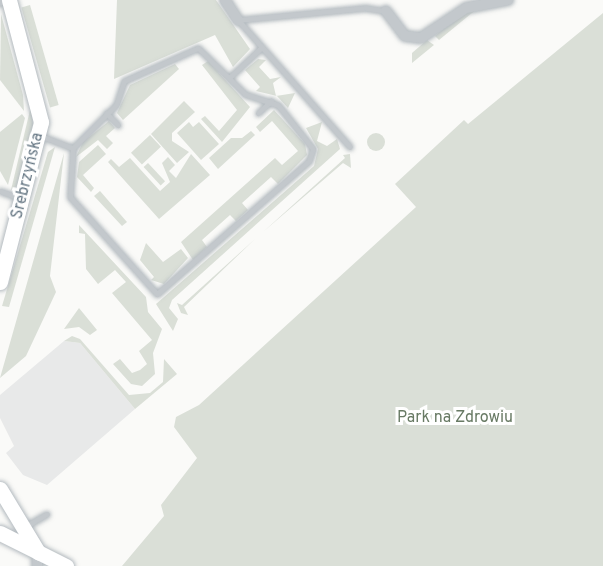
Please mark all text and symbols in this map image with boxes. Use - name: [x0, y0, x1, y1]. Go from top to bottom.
- street label: Srebrzyńska: [8, 131, 48, 221]
- park label: Park na Zdrowiu: [397, 408, 513, 428]

